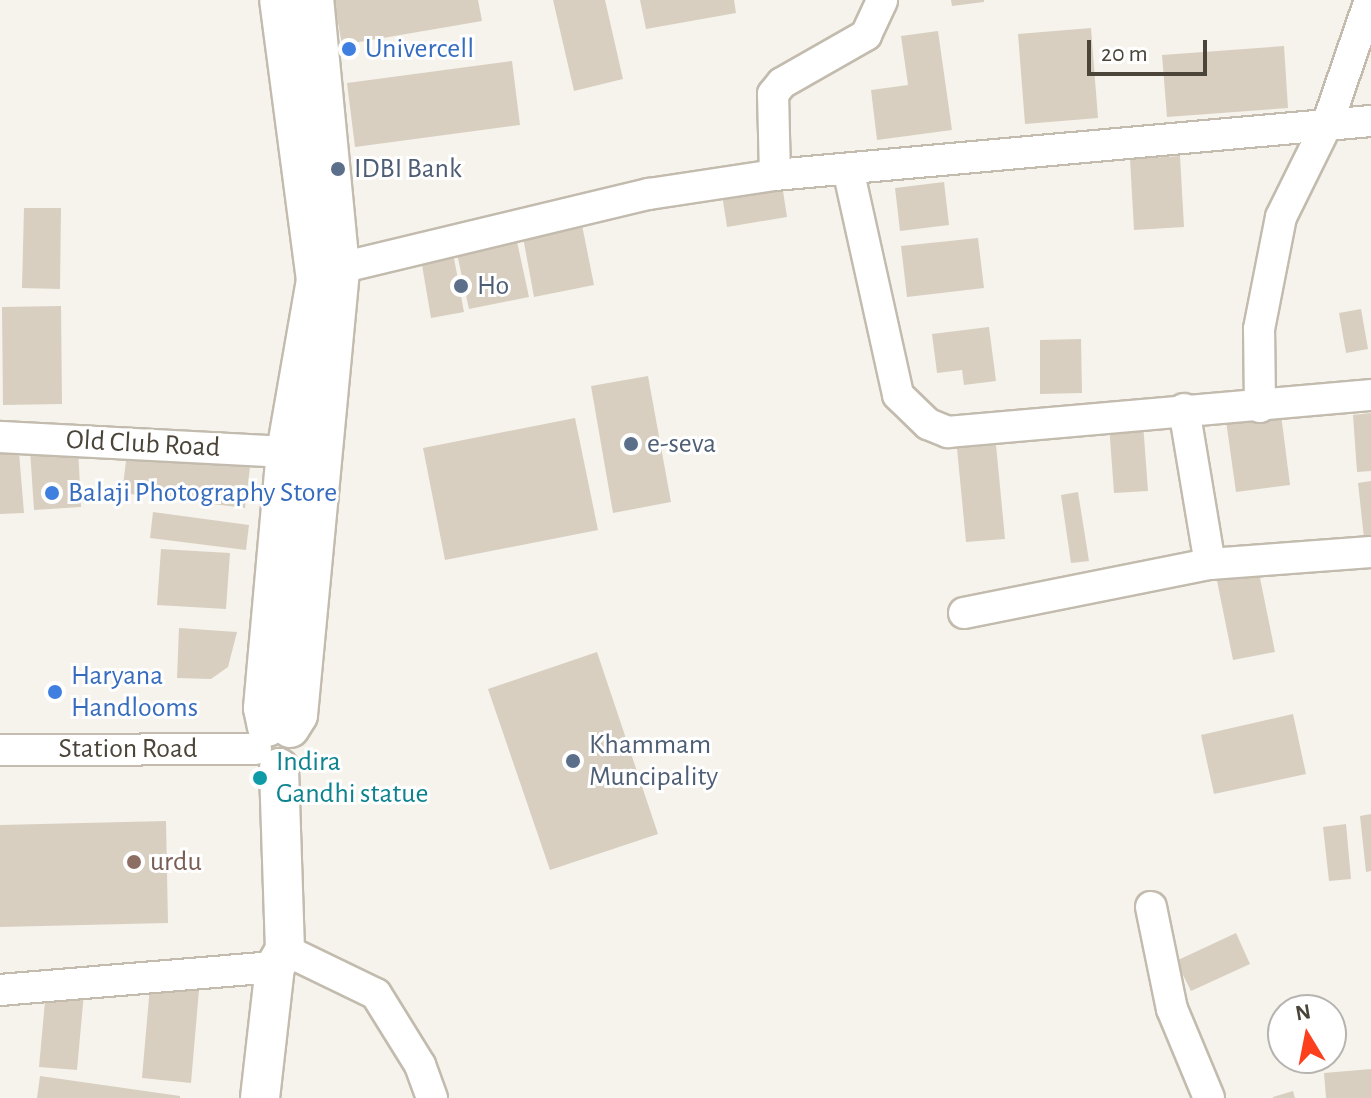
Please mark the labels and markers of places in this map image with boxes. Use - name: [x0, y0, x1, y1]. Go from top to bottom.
- place label: Univercell: [365, 32, 474, 66]
- marker: Univercell: [340, 40, 358, 58]
- place label: IDBI Bank: [354, 152, 462, 186]
- marker: IDBI Bank: [329, 160, 347, 178]
- place label: Ho: [477, 269, 509, 303]
- marker: Ho: [452, 277, 470, 295]
- place label: e-seva: [647, 427, 716, 461]
- marker: e-seva: [622, 435, 640, 453]
- place label: Balaji Photography Store: [68, 476, 337, 510]
- marker: Balaji Photography Store: [43, 484, 61, 502]
- place label: Haryana Handlooms: [71, 659, 198, 725]
- marker: Haryana Handlooms: [46, 683, 64, 701]
- place label: Khammam Muncipality: [589, 728, 718, 794]
- place label: Indira Gandhi statue: [276, 745, 428, 811]
- marker: Khammam Muncipality: [564, 752, 582, 770]
- marker: Indira Gandhi statue: [251, 769, 269, 787]
- place label: urdu: [150, 845, 202, 879]
- marker: urdu: [125, 853, 143, 871]

